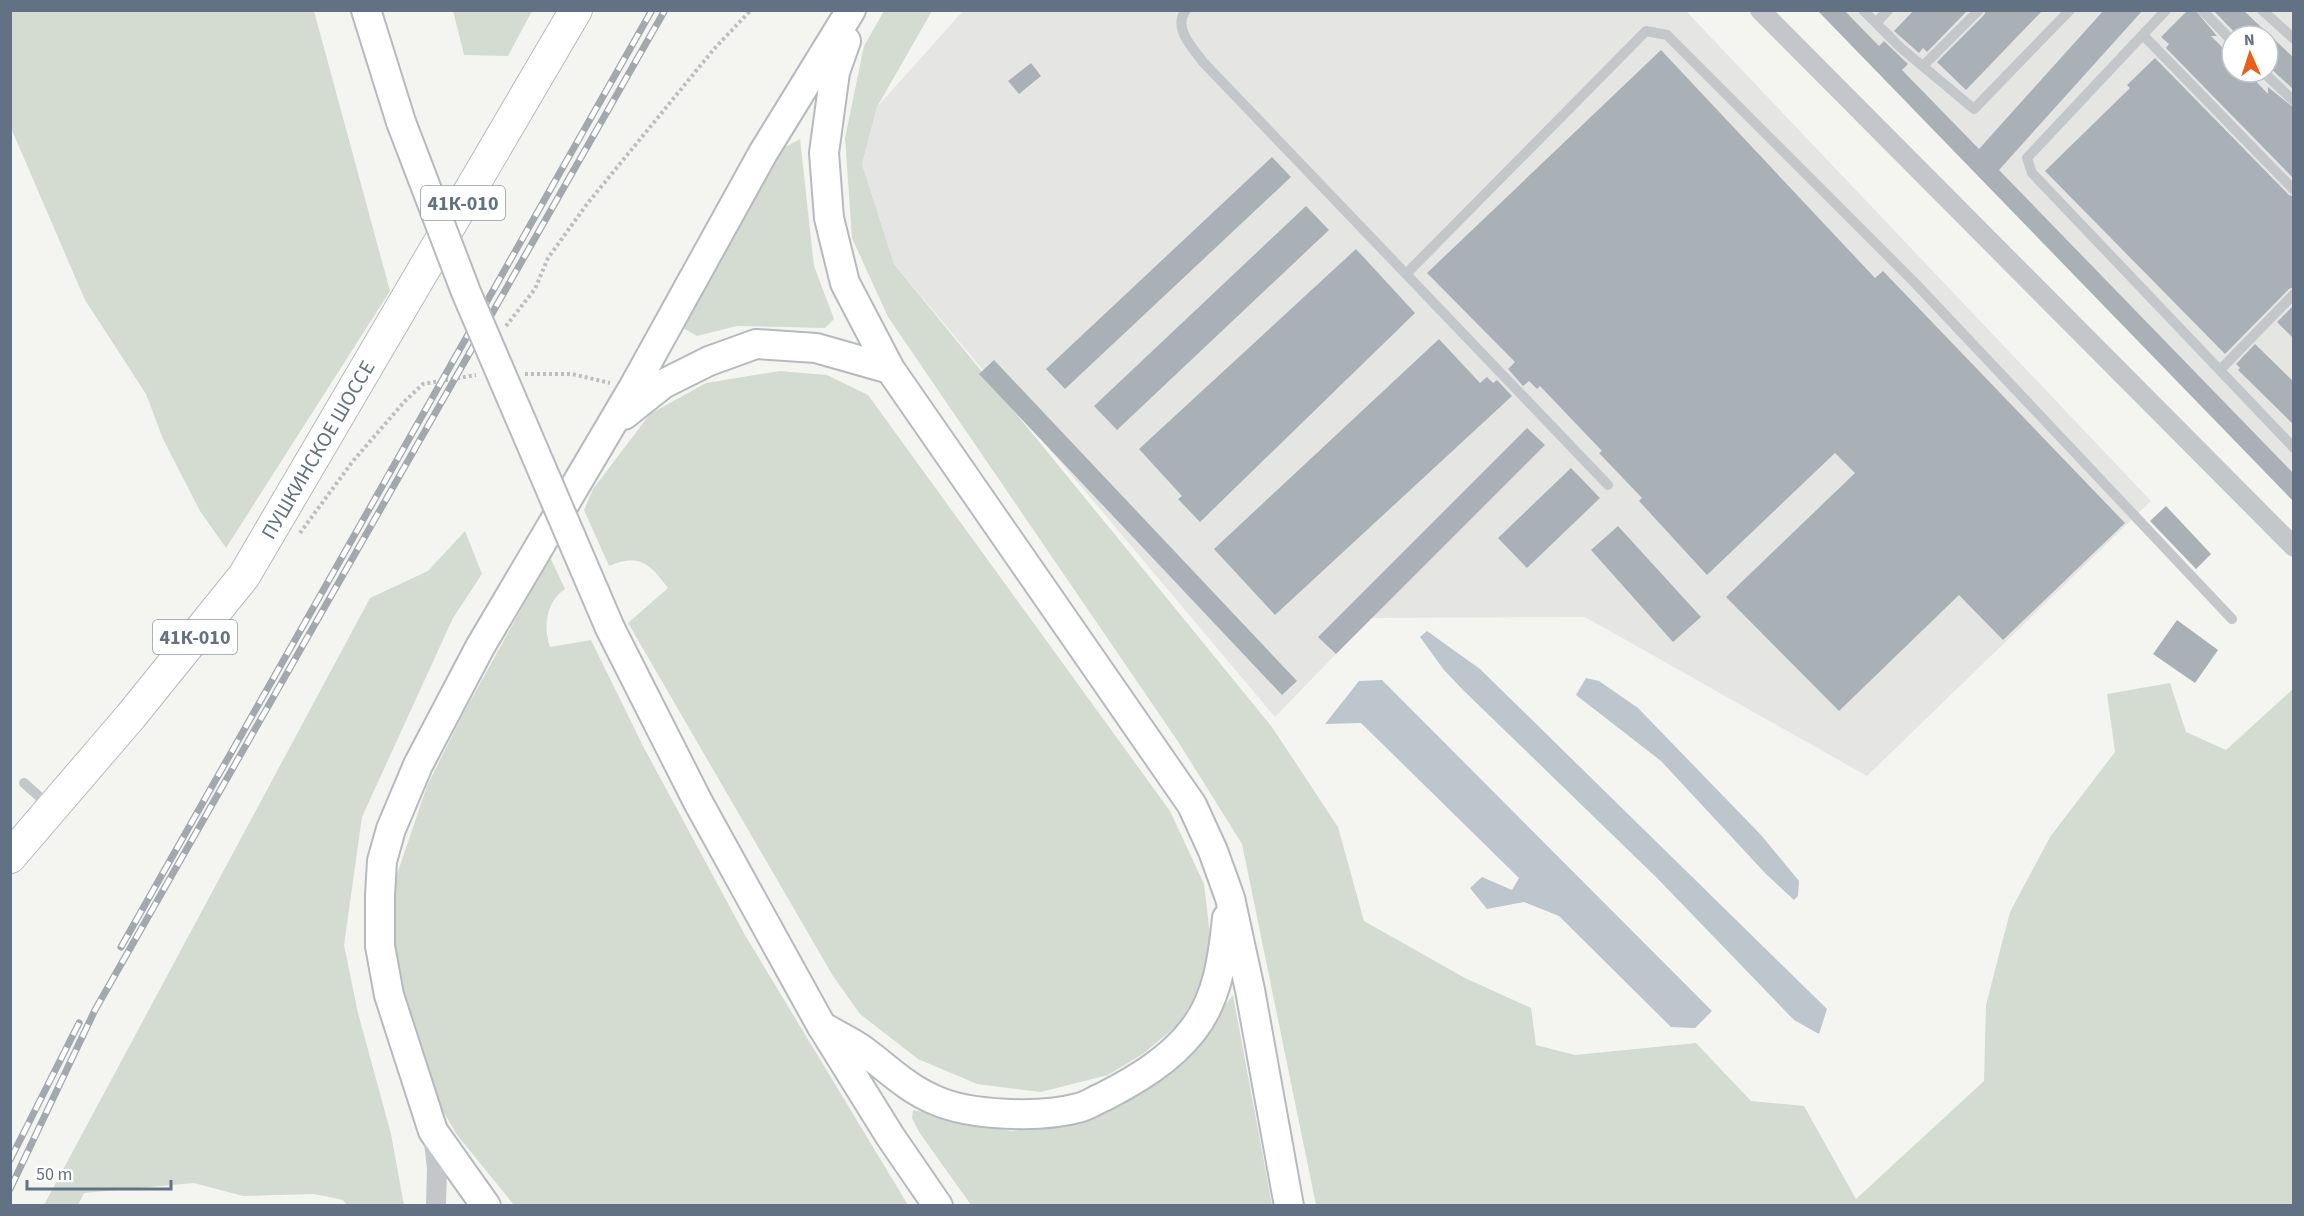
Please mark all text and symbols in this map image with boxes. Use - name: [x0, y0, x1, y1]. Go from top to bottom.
- north arrow: [2220, 24, 2280, 84]
- text: N: [2243, 29, 2255, 51]
- road number: 41К-010: [421, 186, 505, 220]
- street label: ПУШКИНСКОЕ ШОССЕ: [254, 355, 382, 545]
- road number: 41К-010: [153, 620, 237, 654]
- scale bar: [27, 1153, 171, 1191]
- text: 50 m: [36, 1162, 72, 1187]

